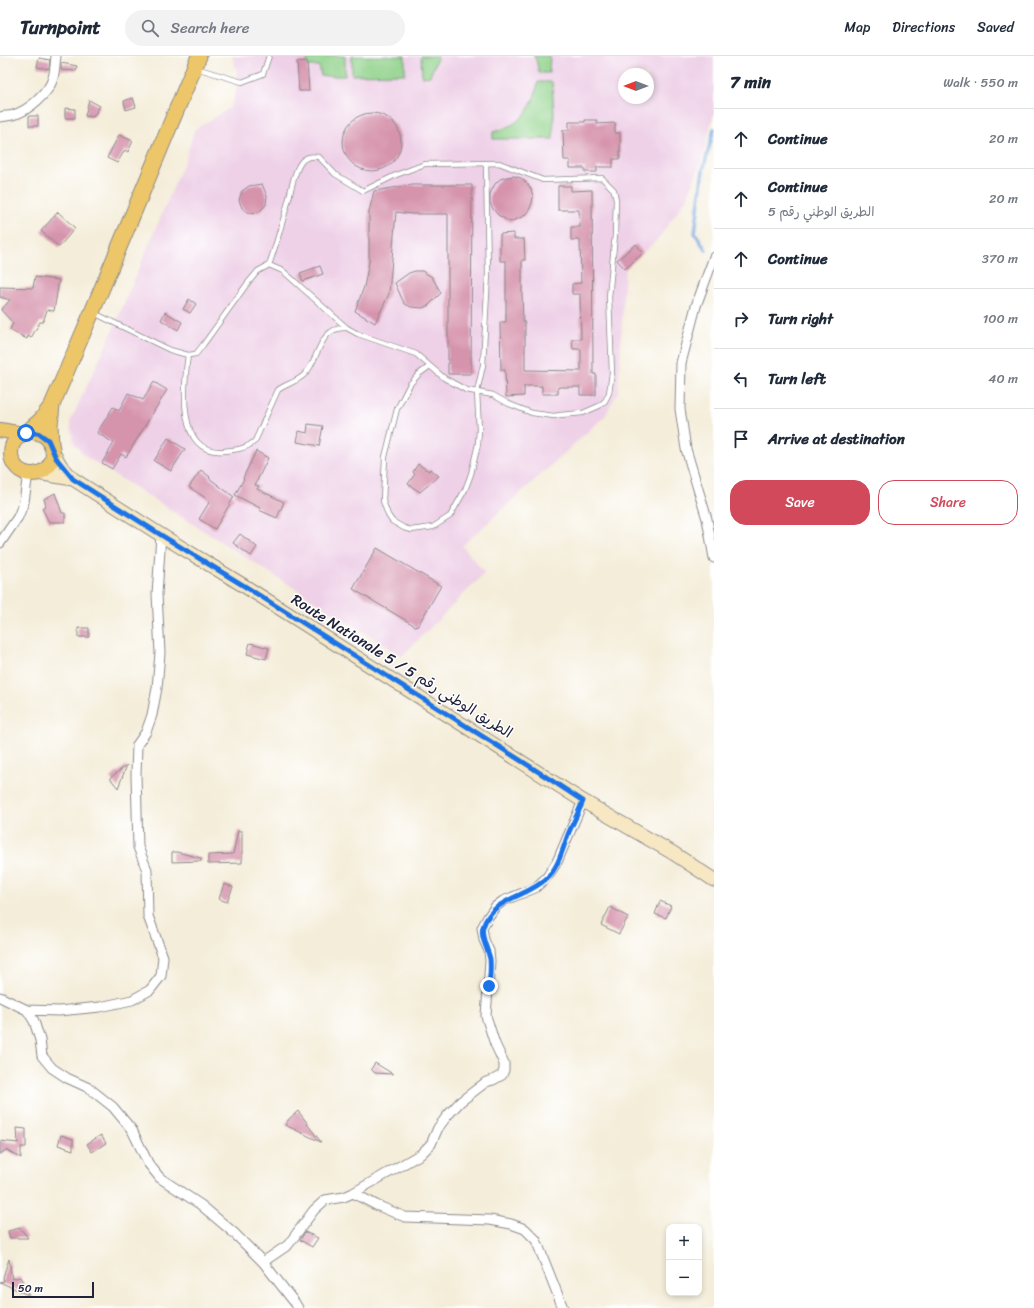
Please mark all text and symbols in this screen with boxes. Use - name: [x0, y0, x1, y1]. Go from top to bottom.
- search box: [125, 10, 405, 46]
- text: Turnpoint: [20, 11, 101, 44]
- text: Search here: [171, 15, 250, 41]
- text: Map: [844, 15, 870, 40]
- text: Directions: [892, 15, 955, 40]
- text: Saved: [977, 15, 1014, 40]
- icon: search: [139, 17, 161, 39]
- text: 7 min: [730, 67, 771, 97]
- north arrow: [618, 68, 654, 104]
- text: Walk · 550 m: [943, 71, 1018, 94]
- text: Continue: [768, 126, 828, 152]
- text: 20 m: [989, 127, 1018, 150]
- icon: ahead: [730, 128, 752, 150]
- text: Continue: [768, 174, 828, 200]
- text: 20 m: [989, 187, 1018, 210]
- icon: ahead: [730, 188, 752, 210]
- text: الطريق الوطني رقم 5: [768, 200, 874, 223]
- text: Continue: [768, 246, 828, 272]
- text: 370 m: [982, 247, 1018, 270]
- icon: ahead: [730, 248, 752, 270]
- text: Turn right: [768, 306, 833, 332]
- text: 100 m: [983, 307, 1018, 330]
- icon: right: [730, 308, 752, 330]
- text: Turn left: [768, 366, 826, 392]
- text: 40 m: [988, 367, 1018, 390]
- icon: left: [730, 368, 752, 390]
- route start: [17, 424, 35, 442]
- text: Arrive at destination: [768, 426, 905, 452]
- icon: arrive: [730, 428, 752, 450]
- button: Save: [730, 480, 870, 525]
- button: Share: [878, 480, 1018, 525]
- street label: Route Nationale 5 / الطريق الوطني رقم 5: [286, 587, 518, 745]
- route end: [480, 977, 498, 995]
- map controls: [666, 1224, 702, 1296]
- button: +: [666, 1224, 702, 1260]
- button: −: [666, 1260, 702, 1296]
- text: 50 m: [18, 1279, 43, 1298]
- scale bar: [12, 1280, 94, 1299]

